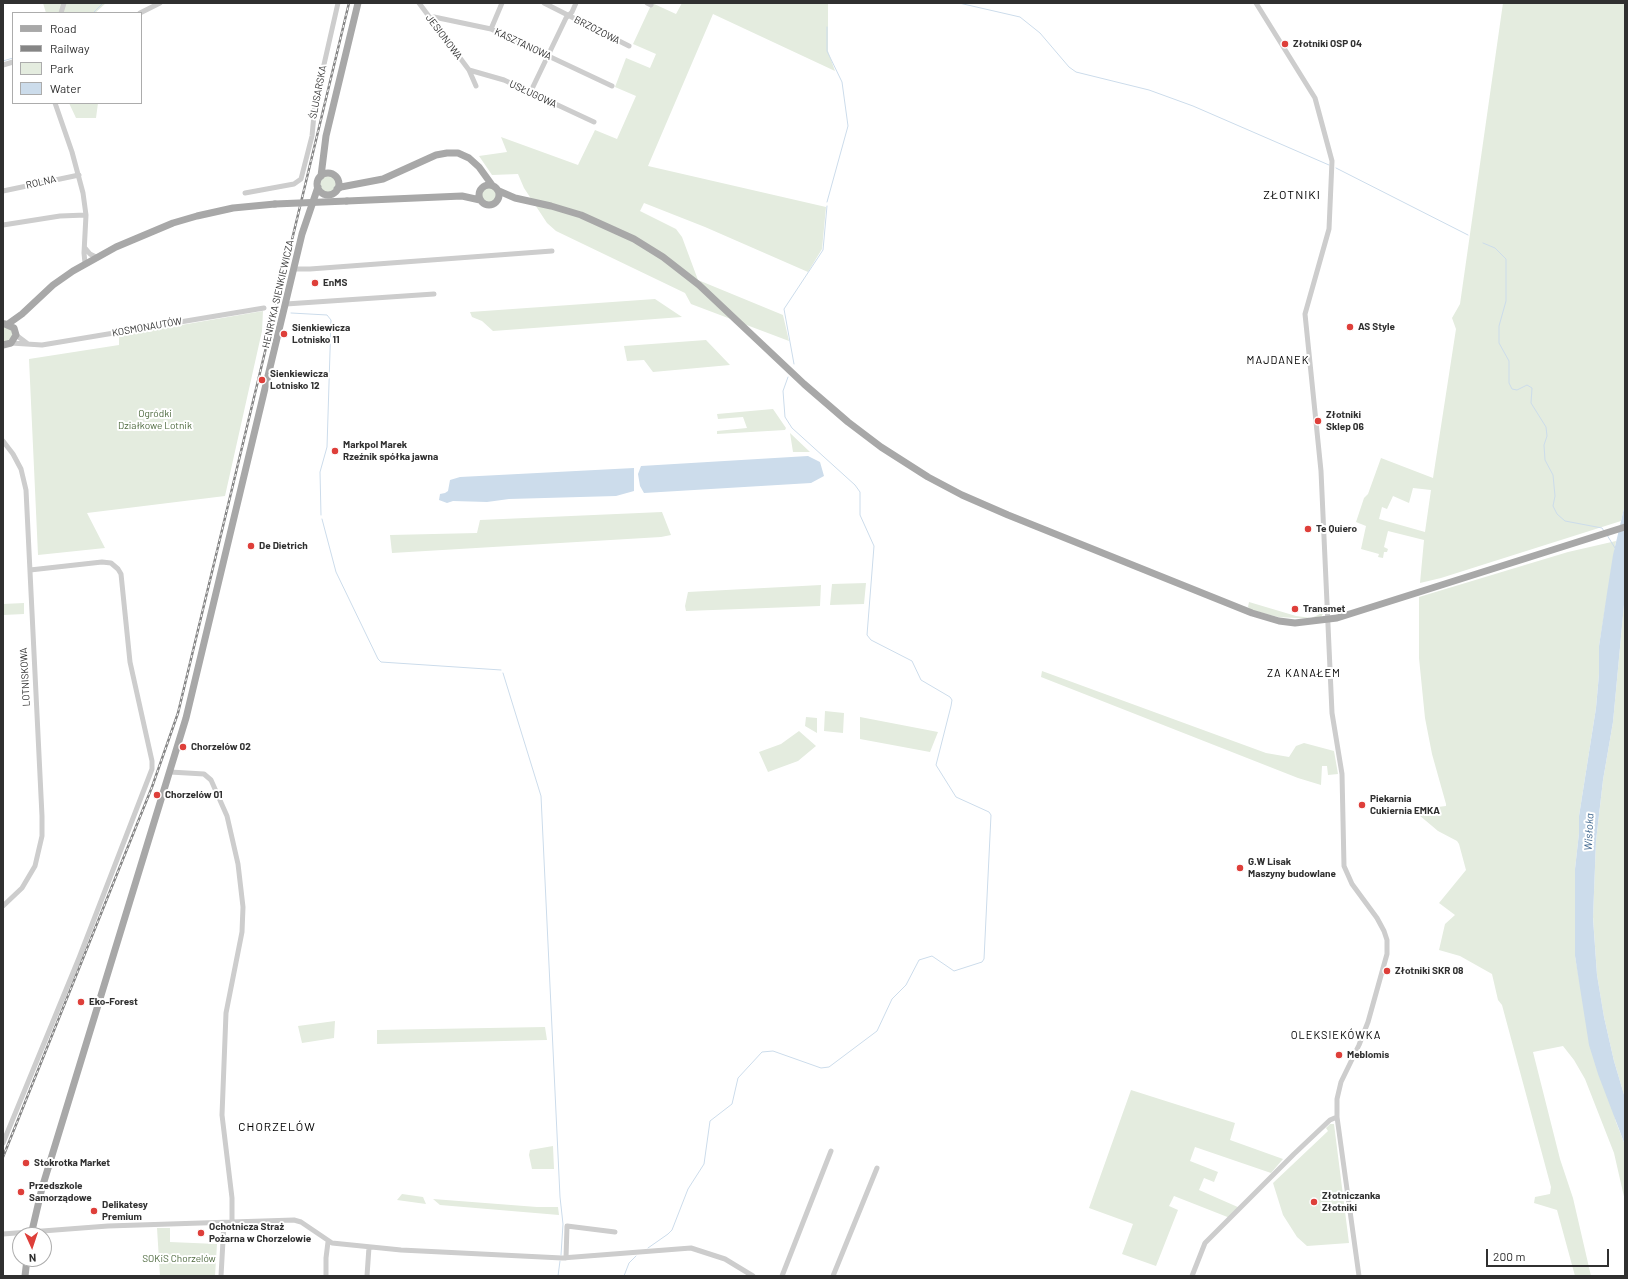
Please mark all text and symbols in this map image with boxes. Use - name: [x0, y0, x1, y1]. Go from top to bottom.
- legend: [12, 12, 142, 104]
- street label: JESIONOWA: [423, 12, 465, 62]
- street label: BRZOZOWA: [572, 13, 622, 47]
- text: Road: [50, 21, 77, 35]
- street label: KASZTANOWA: [493, 26, 553, 62]
- place label: Złotniki OSP 04: [1293, 38, 1362, 50]
- marker: Złotniki OSP 04: [1280, 39, 1290, 49]
- text: Railway: [50, 41, 89, 55]
- text: Park: [50, 61, 74, 75]
- street label: ŚLUSARSKA: [307, 64, 329, 120]
- street label: USŁUGOWA: [507, 78, 559, 110]
- text: Water: [50, 81, 81, 95]
- street label: ROLNA: [25, 173, 57, 191]
- district label: ZŁOTNIKI: [1263, 188, 1321, 202]
- street label: HENRYKA SIENKIEWICZA: [260, 239, 296, 349]
- place label: EnMS: [323, 277, 347, 289]
- marker: EnMS: [310, 278, 320, 288]
- street label: KOSMONAUTÓW: [111, 315, 183, 339]
- place label: AS Style: [1358, 321, 1395, 333]
- place label: Sienkiewicza Lotnisko 11: [292, 322, 350, 346]
- marker: AS Style: [1345, 322, 1355, 332]
- marker: Sienkiewicza Lotnisko 11: [279, 329, 289, 339]
- district label: MAJDANEK: [1247, 353, 1309, 367]
- place label: Sienkiewicza Lotnisko 12: [270, 368, 328, 392]
- marker: Sienkiewicza Lotnisko 12: [257, 375, 267, 385]
- park label: Ogródki Działkowe Lotnik: [118, 408, 192, 432]
- place label: Złotniki Sklep 06: [1326, 409, 1364, 432]
- marker: Złotniki Sklep 06: [1313, 416, 1323, 426]
- place label: Markpol Marek Rzeźnik spółka jawna: [343, 439, 438, 462]
- marker: Markpol Marek Rzeźnik spółka jawna: [330, 446, 340, 456]
- place label: Te Quiero: [1316, 523, 1357, 535]
- marker: Te Quiero: [1303, 524, 1313, 534]
- place label: De Dietrich: [259, 540, 308, 552]
- marker: De Dietrich: [246, 541, 256, 551]
- place label: Transmet: [1303, 603, 1345, 615]
- marker: Transmet: [1290, 604, 1300, 614]
- street label: LOTNISKOWA: [17, 647, 33, 707]
- district label: ZA KANAŁEM: [1267, 666, 1341, 680]
- place label: Chorzelów 02: [191, 741, 251, 753]
- marker: Chorzelów 02: [178, 742, 188, 752]
- place label: Chorzelów 01: [165, 789, 223, 801]
- marker: Chorzelów 01: [152, 790, 162, 800]
- place label: Piekarnia Cukiernia EMKA: [1370, 793, 1440, 816]
- marker: Piekarnia Cukiernia EMKA: [1357, 800, 1367, 810]
- water label: Wisłoka: [1581, 813, 1597, 851]
- place label: G.W Lisak Maszyny budowlane: [1248, 856, 1336, 880]
- marker: G.W Lisak Maszyny budowlane: [1235, 863, 1245, 873]
- place label: Złotniki SKR 08: [1395, 965, 1464, 977]
- marker: Złotniki SKR 08: [1382, 966, 1392, 976]
- place label: Eko-Forest: [89, 996, 138, 1008]
- marker: Eko-Forest: [76, 997, 86, 1007]
- district label: OLEKSIEKÓWKA: [1291, 1028, 1381, 1042]
- place label: Meblomis: [1347, 1049, 1389, 1061]
- marker: Meblomis: [1334, 1050, 1344, 1060]
- district label: CHORZELÓW: [238, 1120, 316, 1134]
- place label: Stokrotka Market: [34, 1157, 110, 1169]
- marker: Stokrotka Market: [21, 1158, 31, 1168]
- place label: Przedszkole Samorządowe: [29, 1180, 92, 1204]
- marker: Przedszkole Samorządowe: [16, 1187, 26, 1197]
- place label: Złotniczanka Złotniki: [1322, 1190, 1380, 1214]
- marker: Złotniczanka Złotniki: [1309, 1197, 1319, 1207]
- place label: Delikatesy Premium: [102, 1199, 148, 1222]
- marker: Delikatesy Premium: [89, 1206, 99, 1216]
- place label: Ochotnicza Straż Pożarna w Chorzelowie: [209, 1221, 311, 1244]
- north arrow: [12, 1227, 52, 1267]
- marker: Ochotnicza Straż Pożarna w Chorzelowie: [196, 1228, 206, 1238]
- scale bar: [1488, 1241, 1611, 1267]
- text: 200 m: [1493, 1249, 1525, 1263]
- text: N: [29, 1252, 37, 1265]
- park label: SOKiS Chorzelów: [142, 1253, 216, 1265]

